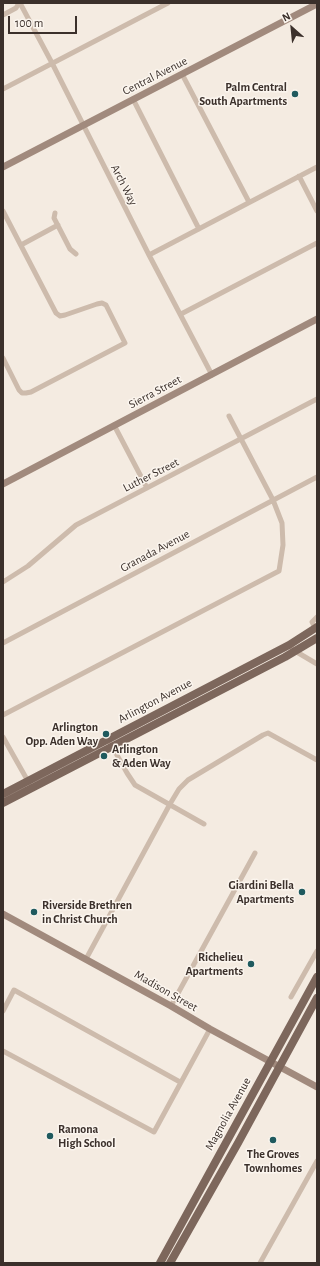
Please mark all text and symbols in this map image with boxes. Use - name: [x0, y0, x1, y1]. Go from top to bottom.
- scale bar: [10, 8, 79, 34]
- north arrow: [272, 8, 312, 48]
- text: N: [280, 10, 292, 24]
- text: 100 m: [15, 17, 43, 29]
- street label: Central Avenue: [120, 54, 190, 98]
- place label: Palm Central South Apartments: [199, 80, 287, 108]
- marker: Palm Central South Apartments: [290, 89, 300, 99]
- street label: Arch Way: [108, 162, 140, 208]
- street label: Sierra Street: [126, 372, 184, 412]
- street label: Luther Street: [121, 455, 181, 495]
- street label: Granada Avenue: [118, 527, 192, 575]
- street label: Arlington Avenue: [116, 676, 194, 726]
- place label: Arlington Opp. Aden Way: [25, 720, 98, 748]
- marker: Arlington Opp. Aden Way: [101, 729, 111, 739]
- place label: Arlington & Aden Way: [112, 742, 171, 770]
- marker: Arlington & Aden Way: [99, 751, 109, 761]
- place label: Giardini Bella Apartments: [229, 878, 294, 906]
- marker: Giardini Bella Apartments: [297, 887, 307, 897]
- place label: Riverside Brethren in Christ Church: [42, 898, 132, 926]
- marker: Riverside Brethren in Christ Church: [29, 907, 39, 917]
- place label: Richelieu Apartments: [185, 950, 243, 978]
- marker: Richelieu Apartments: [246, 959, 256, 969]
- street label: Madison Street: [132, 967, 200, 1015]
- street label: Magnolia Avenue: [202, 1075, 254, 1153]
- place label: Ramona High School: [58, 1122, 115, 1150]
- marker: Ramona High School: [45, 1131, 55, 1141]
- marker: The Groves Townhomes: [268, 1135, 278, 1145]
- place label: The Groves Townhomes: [244, 1147, 302, 1175]

